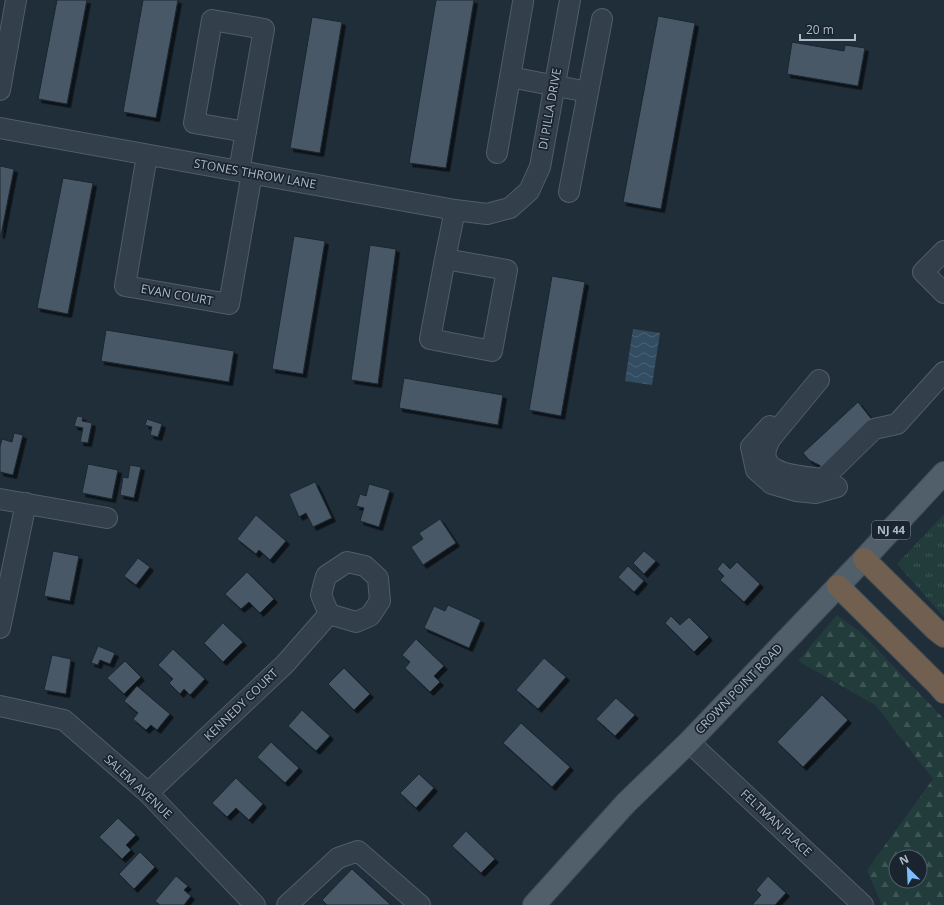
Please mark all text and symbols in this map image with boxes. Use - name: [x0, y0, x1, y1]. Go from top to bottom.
- scale bar: [800, 16, 855, 42]
- text: 20 m: [806, 21, 834, 38]
- street label: DI PILLA DRIVE: [534, 67, 565, 151]
- street label: STONES THROW LANE: [193, 154, 318, 193]
- street label: EVAN COURT: [140, 280, 215, 309]
- road number: NJ 44: [872, 521, 910, 539]
- street label: CROWN POINT ROAD: [691, 640, 786, 737]
- street label: KENNEDY COURT: [200, 665, 282, 744]
- street label: SALEM AVENUE: [101, 751, 176, 822]
- street label: FELTMAN PLACE: [737, 785, 816, 860]
- north arrow: [888, 849, 928, 889]
- text: N: [897, 851, 911, 868]

